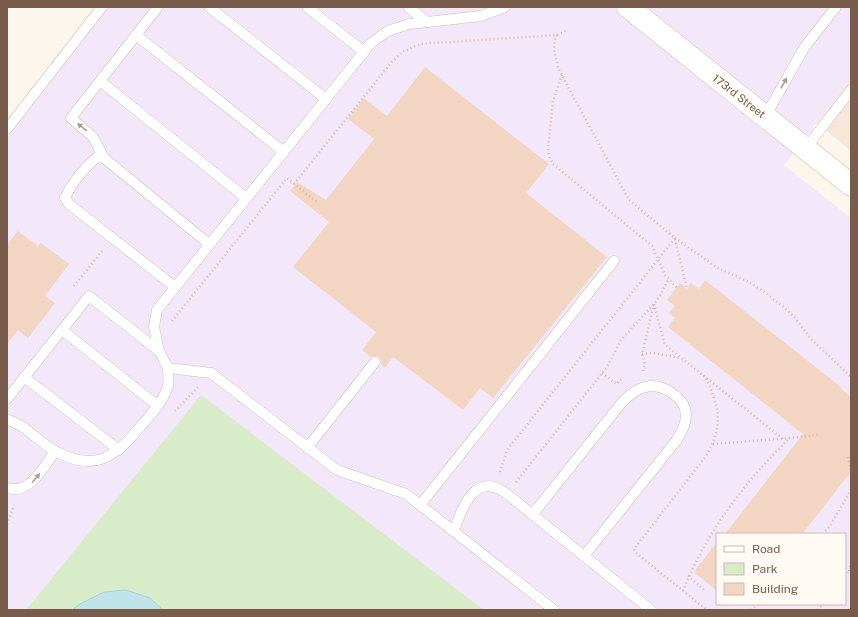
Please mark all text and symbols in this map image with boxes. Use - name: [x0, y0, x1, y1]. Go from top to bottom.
- street label: 173rd Street: [710, 72, 768, 120]
- one-way arrow: [781, 77, 788, 88]
- one-way arrow: [76, 123, 87, 131]
- one-way arrow: [31, 472, 40, 483]
- legend: [716, 533, 846, 605]
- text: Road: [752, 542, 780, 556]
- text: Park: [752, 562, 778, 576]
- text: Building: [752, 582, 798, 596]

